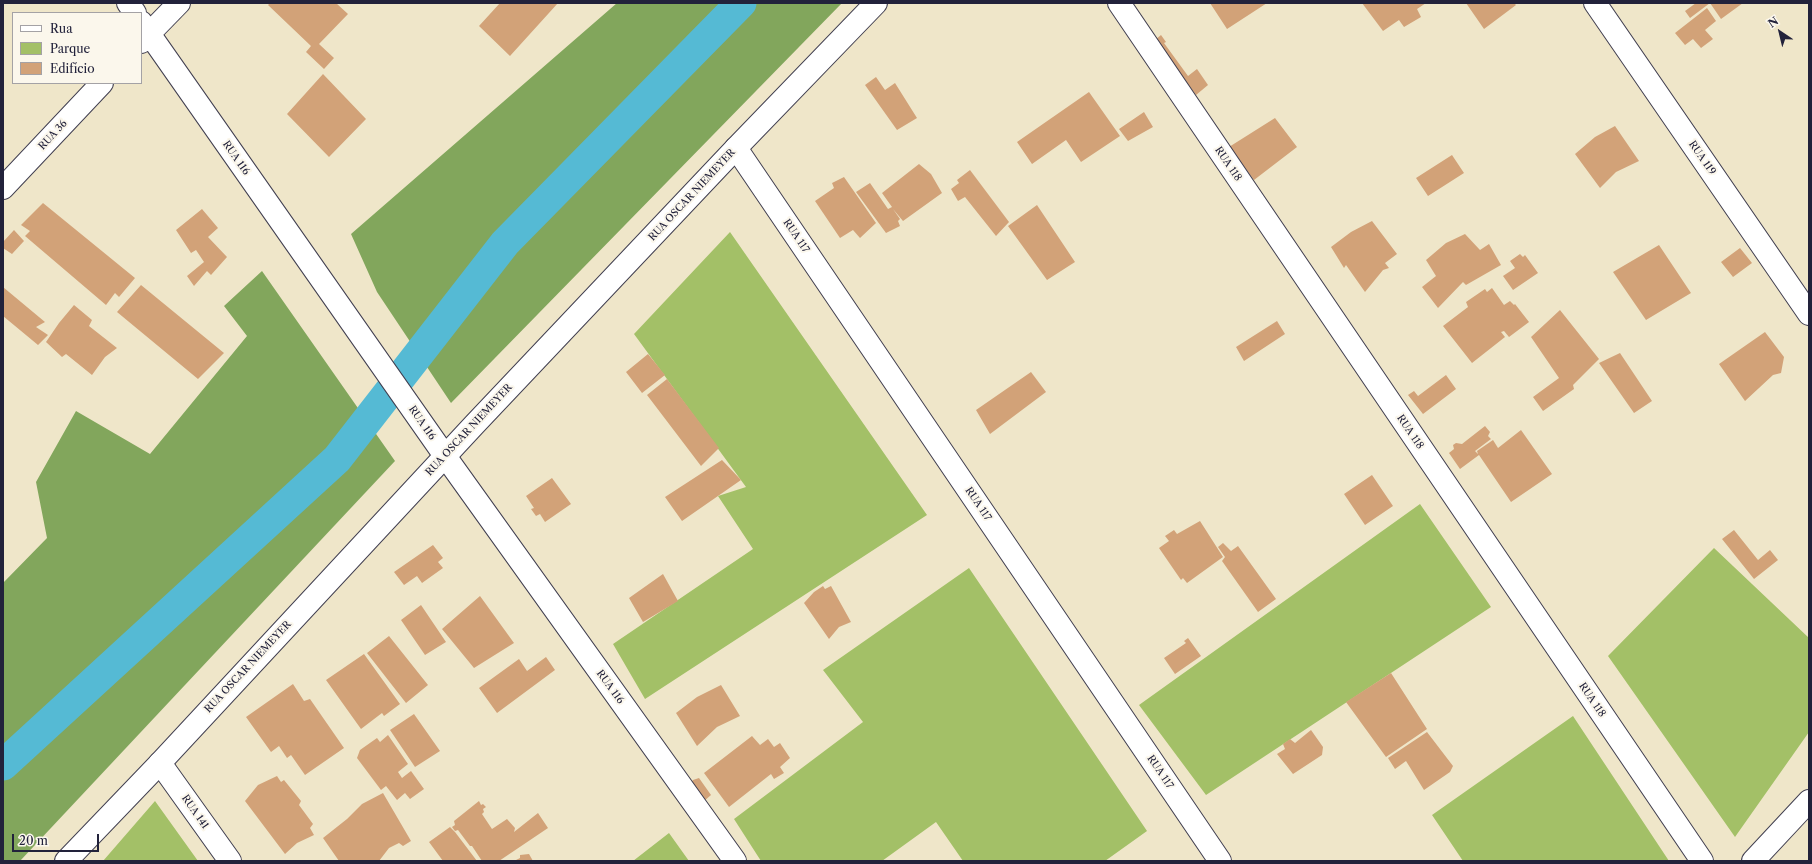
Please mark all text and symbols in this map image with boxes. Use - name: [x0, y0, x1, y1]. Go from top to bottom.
- legend: [12, 12, 142, 84]
- north arrow: [1760, 12, 1800, 52]
- text: N: [1765, 14, 1781, 31]
- text: Rua: [50, 21, 73, 36]
- text: Parque: [50, 41, 90, 56]
- text: Edifício: [50, 61, 95, 76]
- street label: RUA 36: [36, 118, 70, 152]
- street label: RUA 116: [220, 139, 252, 177]
- street label: RUA 119: [1686, 139, 1718, 177]
- street label: RUA 118: [1212, 144, 1244, 184]
- street label: RUA OSCAR NIEMEYER: [646, 147, 738, 243]
- street label: RUA 117: [780, 217, 812, 255]
- street label: RUA OSCAR NIEMEYER: [423, 382, 515, 478]
- street label: RUA 116: [406, 404, 438, 442]
- street label: RUA 118: [1394, 412, 1426, 452]
- street label: RUA 117: [962, 485, 994, 523]
- street label: RUA OSCAR NIEMEYER: [202, 619, 294, 715]
- street label: RUA 116: [594, 668, 626, 706]
- street label: RUA 118: [1576, 680, 1608, 720]
- street label: RUA 117: [1144, 753, 1176, 791]
- street label: RUA 141: [179, 793, 211, 831]
- scale bar: [14, 826, 101, 852]
- text: 20 m: [19, 833, 48, 848]

